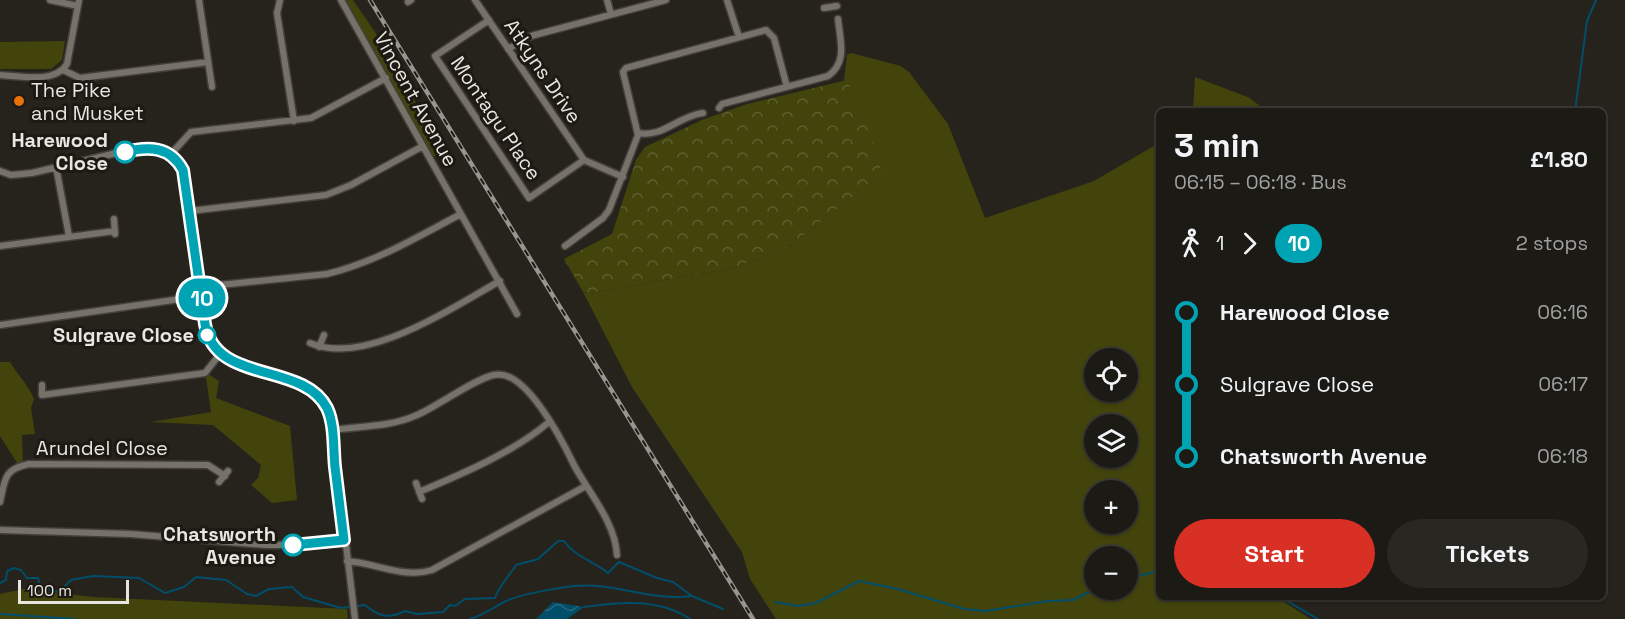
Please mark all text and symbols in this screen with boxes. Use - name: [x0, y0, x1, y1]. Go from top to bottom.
- street label: Atkyns Drive: [499, 14, 587, 128]
- street label: Vincent Avenue: [368, 27, 464, 171]
- street label: Montagu Place: [445, 51, 547, 185]
- place label: The Pike and Musket: [31, 77, 144, 126]
- marker: The Pike and Musket: [12, 94, 26, 108]
- text: 3 min: [1174, 125, 1260, 167]
- place label: Harewood Close: [11, 127, 108, 176]
- marker: Harewood Close: [114, 141, 136, 163]
- text: £1.80: [1530, 145, 1588, 173]
- text: 06:15 – 06:18 · Bus: [1174, 169, 1347, 195]
- icon: walk: [1174, 227, 1207, 260]
- icon: forward: [1233, 227, 1266, 260]
- text: 1: [1216, 230, 1224, 256]
- text: 10: [1287, 230, 1310, 257]
- text: 2 stops: [1516, 230, 1588, 256]
- line badge: 10: [175, 278, 229, 318]
- text: 10: [190, 285, 214, 312]
- text: Harewood Close: [1220, 298, 1390, 326]
- text: 06:16: [1537, 299, 1588, 325]
- place label: Sulgrave Close: [53, 322, 194, 348]
- marker: Sulgrave Close: [198, 326, 216, 344]
- map controls: [1084, 348, 1138, 600]
- button: locate: [1084, 348, 1138, 402]
- text: Sulgrave Close: [1220, 370, 1374, 398]
- text: 06:17: [1538, 371, 1588, 397]
- button: layers: [1084, 414, 1138, 468]
- street label: Arundel Close: [36, 435, 168, 461]
- text: Chatsworth Avenue: [1220, 442, 1427, 470]
- text: 06:18: [1537, 443, 1588, 469]
- button: +: [1084, 480, 1138, 534]
- button: Start: [1174, 519, 1375, 588]
- button: Tickets: [1387, 519, 1588, 588]
- place label: Chatsworth Avenue: [163, 521, 276, 570]
- marker: Chatsworth Avenue: [282, 534, 304, 556]
- button: −: [1084, 546, 1138, 600]
- scale bar: [18, 577, 129, 604]
- text: 100 m: [27, 580, 72, 601]

